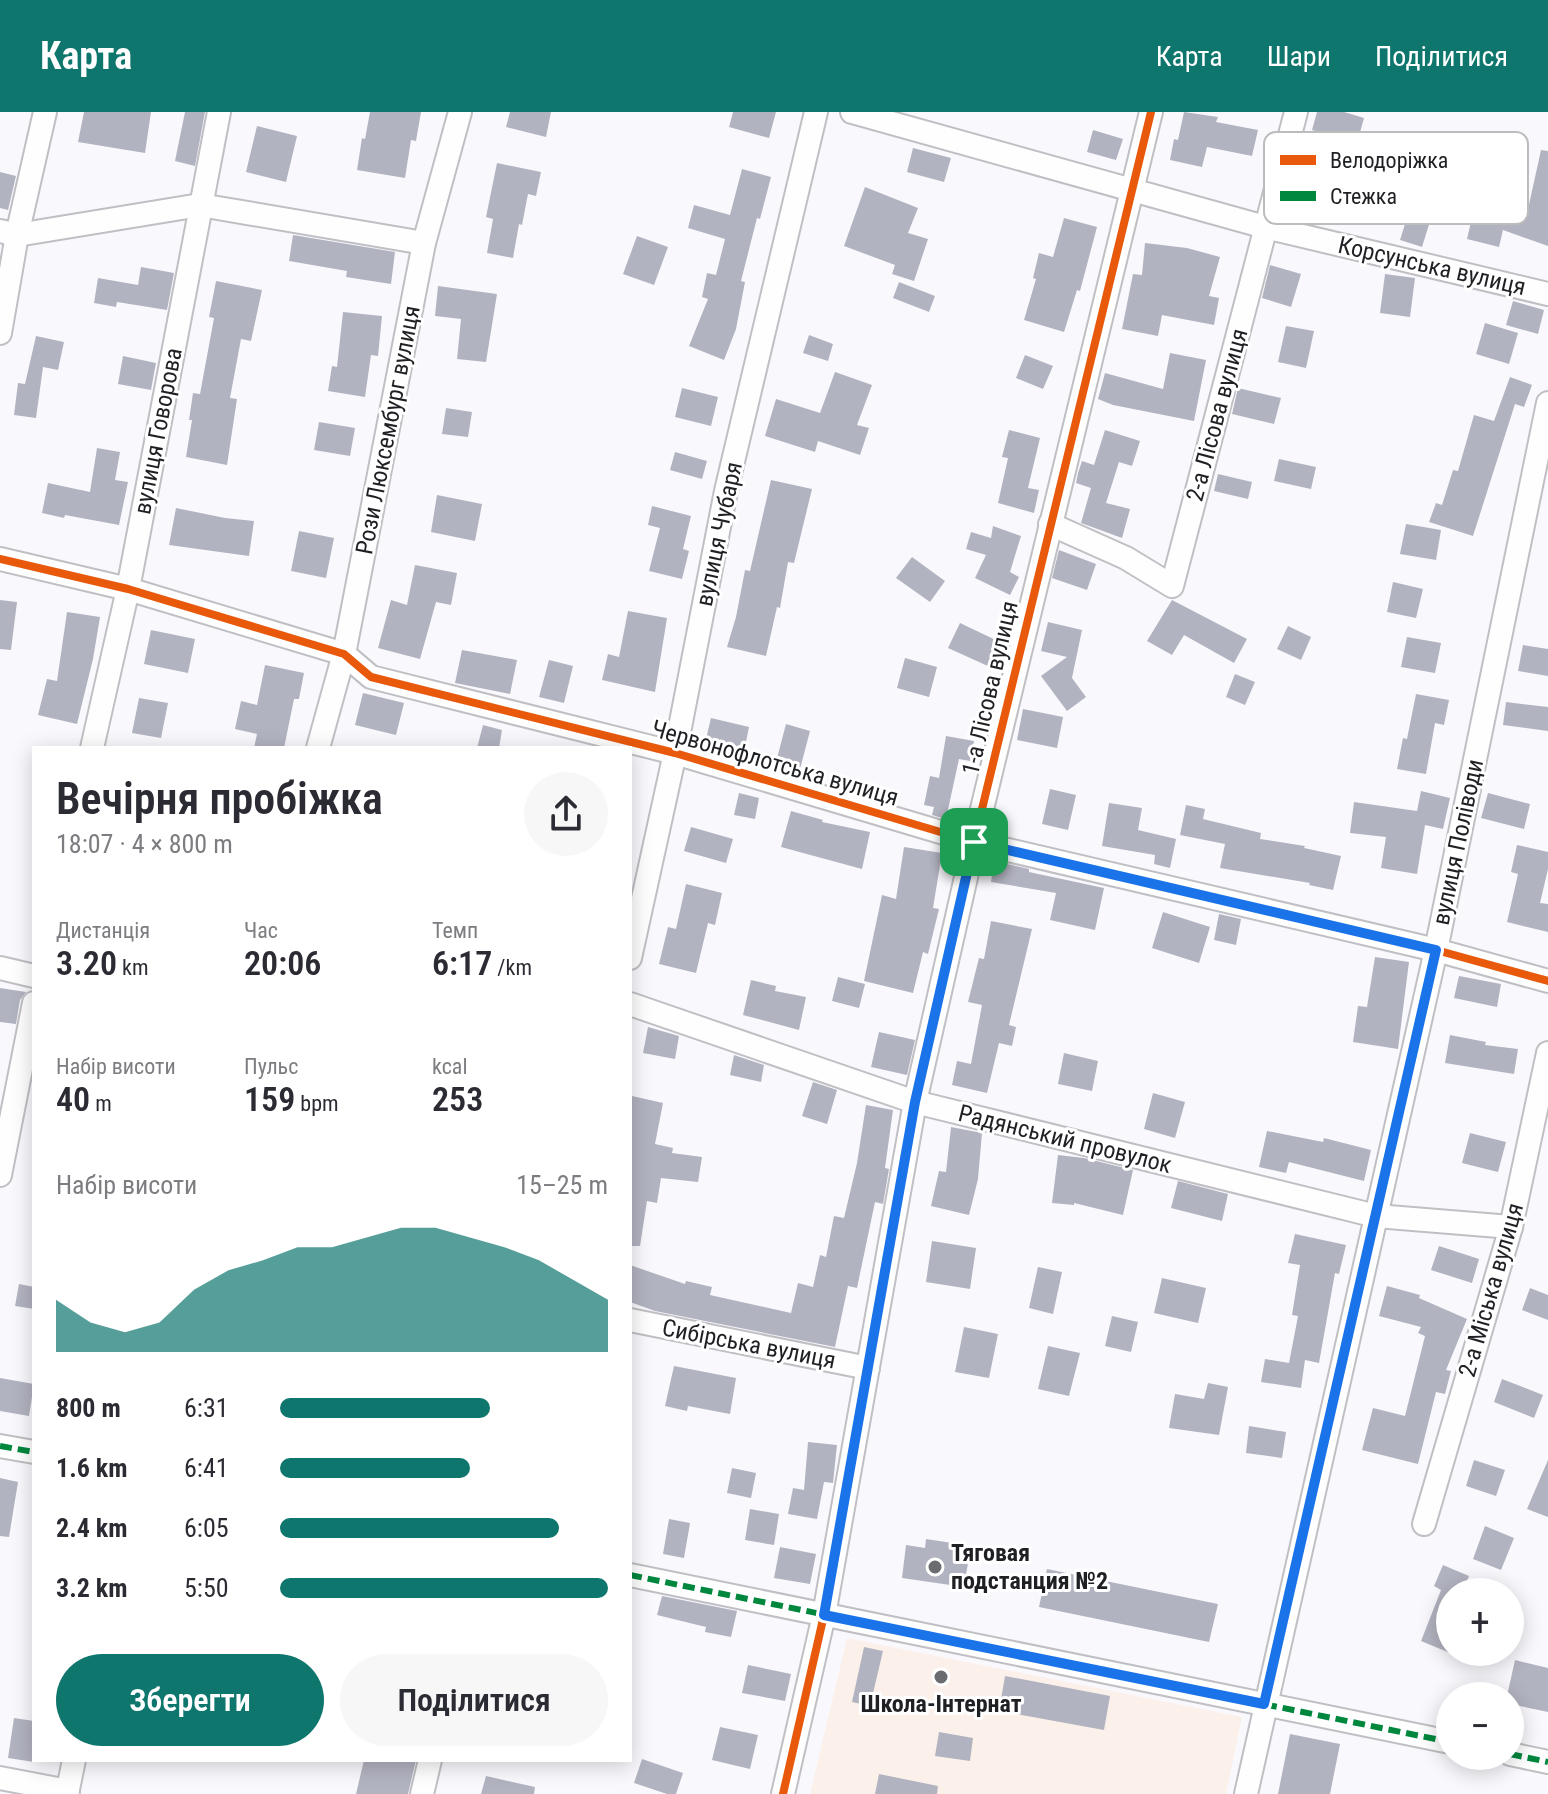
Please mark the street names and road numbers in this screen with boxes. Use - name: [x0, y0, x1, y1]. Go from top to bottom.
- street label: Корсунська вулиця: [1335, 231, 1529, 301]
- street label: Рози Люксембург вулиця: [350, 303, 426, 557]
- street label: 2-а Лісова вулиця: [1180, 326, 1254, 504]
- street label: вулиця Говорова: [128, 345, 188, 517]
- street label: вулиця Чубаря: [690, 459, 748, 609]
- street label: 1-а Лісова вулиця: [956, 598, 1024, 778]
- street label: Червонофлотська вулиця: [648, 714, 902, 812]
- street label: вулиця Поліводи: [1427, 757, 1489, 927]
- street label: Радянський провулок: [955, 1099, 1175, 1179]
- street label: 2-а Міська вулиця: [1453, 1200, 1529, 1380]
- street label: Сибірська вулиця: [660, 1313, 838, 1375]

